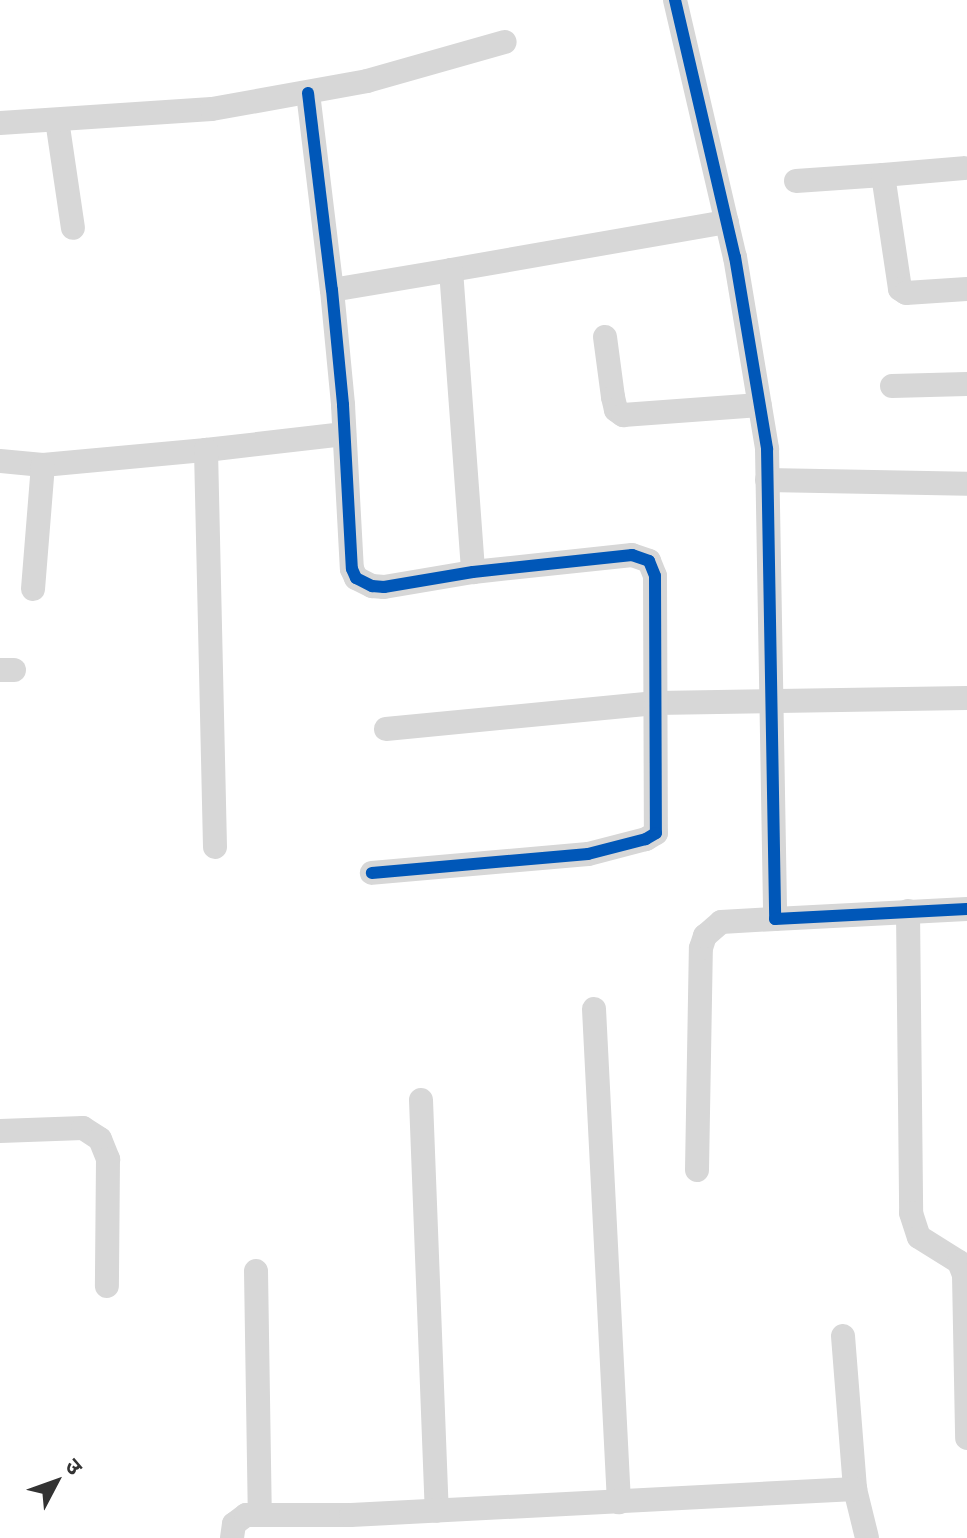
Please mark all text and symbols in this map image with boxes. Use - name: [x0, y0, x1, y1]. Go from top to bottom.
- north arrow: [16, 1442, 96, 1522]
- text: उ: [60, 1452, 89, 1480]

